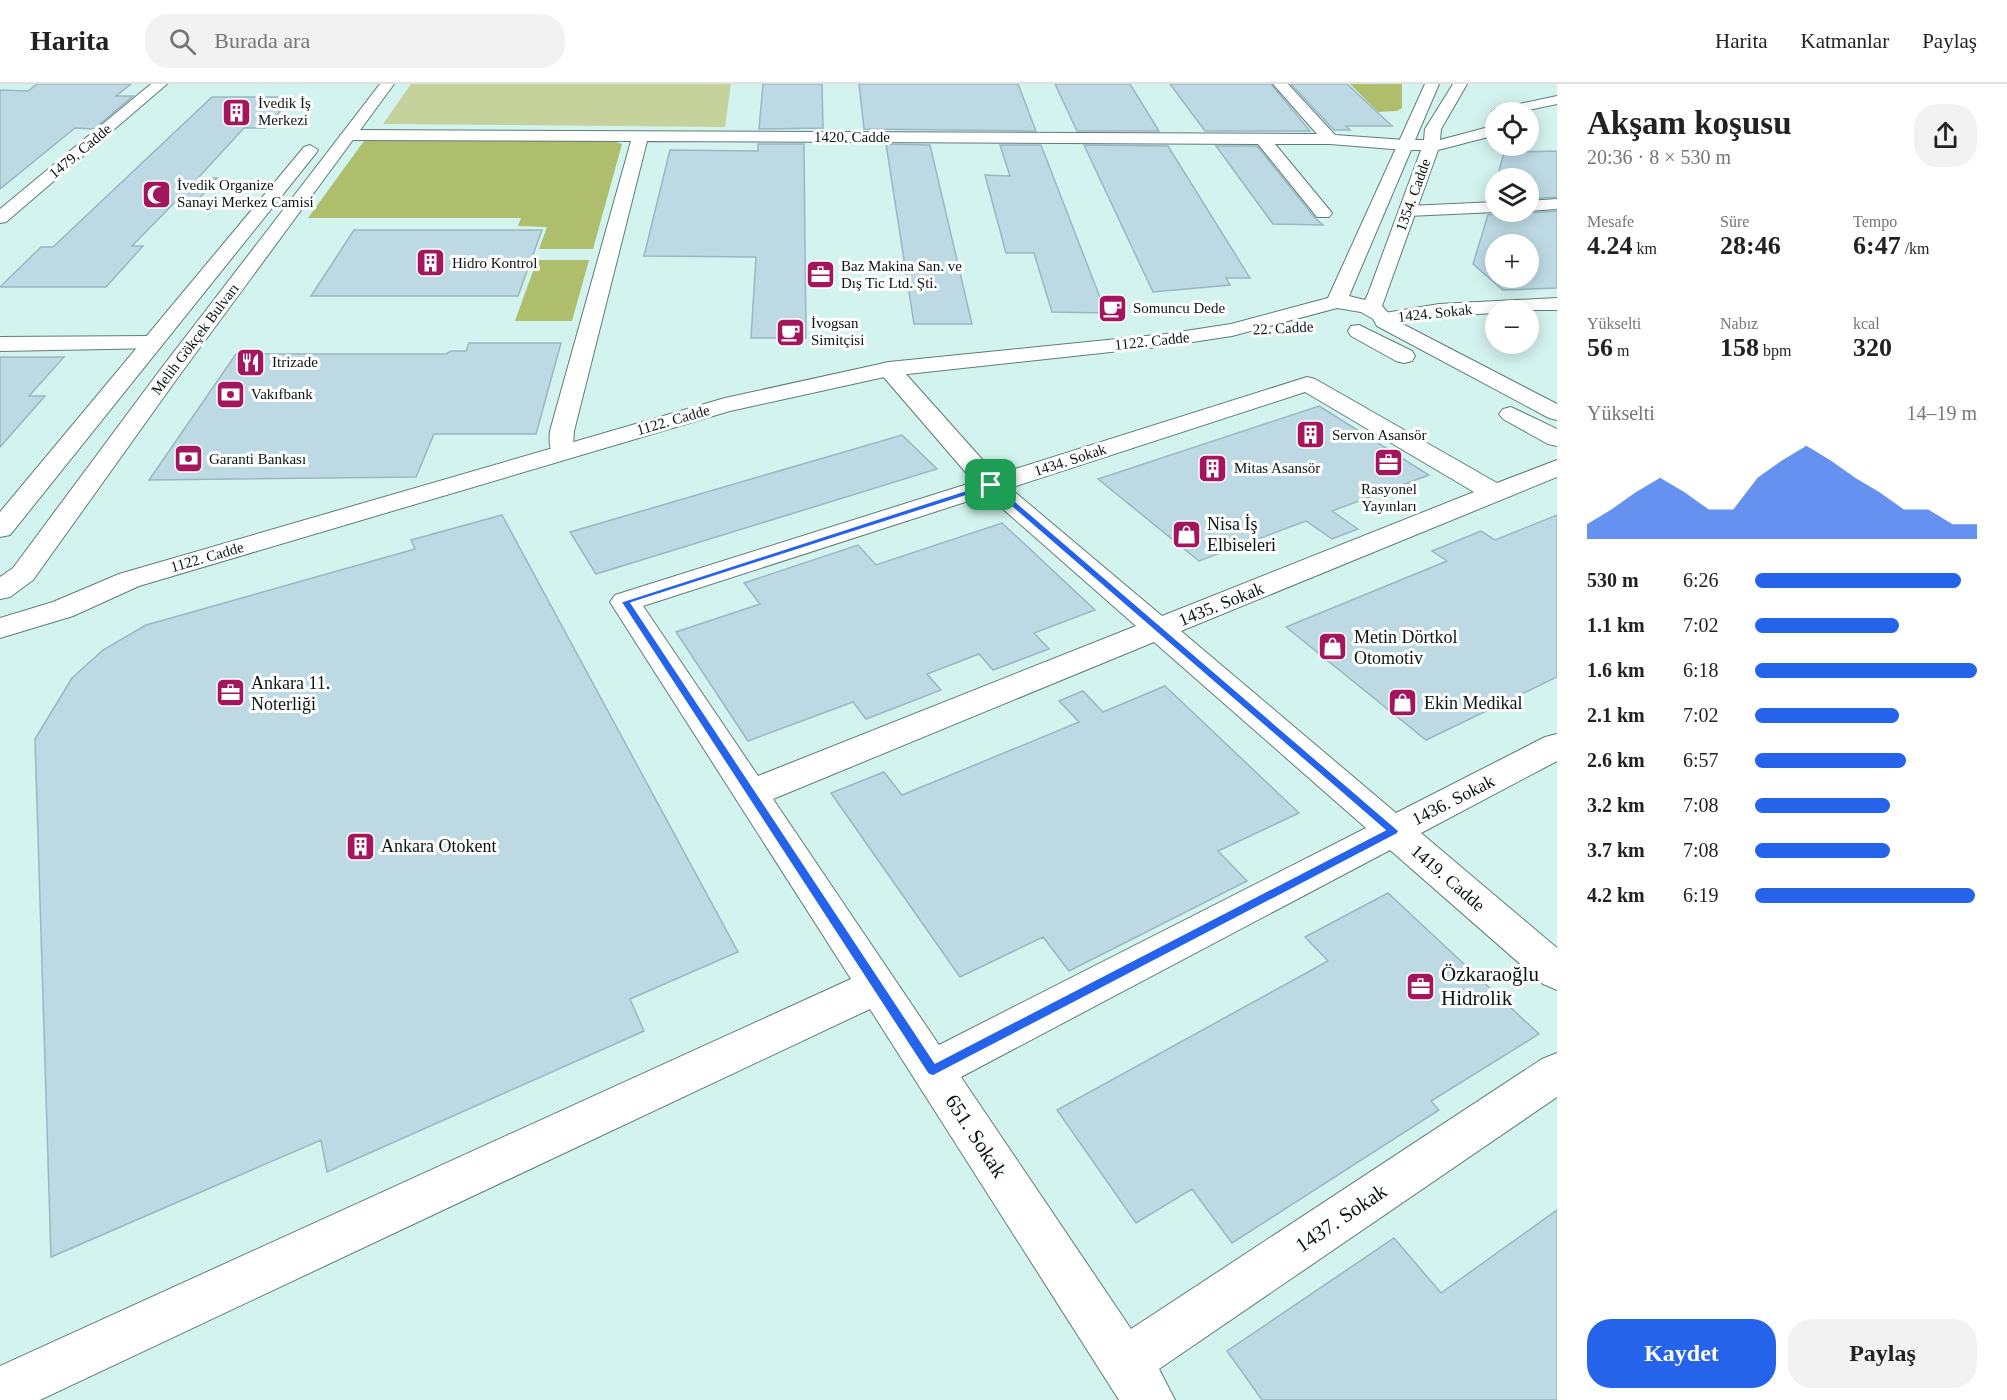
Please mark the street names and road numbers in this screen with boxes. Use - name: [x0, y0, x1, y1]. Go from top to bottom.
- street label: 1479. Cadde: [46, 120, 114, 181]
- street label: 1420. Cadde: [814, 129, 890, 145]
- street label: 1354. Cadde: [1393, 156, 1434, 233]
- street label: Melih Gökçek Bulvarı: [148, 280, 242, 398]
- street label: 1424. Sokak: [1397, 301, 1474, 325]
- street label: 22. Cadde: [1252, 318, 1314, 338]
- street label: 1122. Cadde: [1114, 329, 1191, 353]
- street label: 1122. Cadde: [635, 402, 712, 438]
- street label: 1434. Sokak: [1032, 441, 1109, 479]
- street label: 1122. Cadde: [169, 539, 246, 575]
- street label: 1435. Sokak: [1176, 578, 1266, 630]
- street label: 1436. Sokak: [1408, 771, 1498, 829]
- street label: 1419. Cadde: [1407, 841, 1489, 915]
- street label: 651. Sokak: [940, 1090, 1012, 1183]
- street label: 1437. Sokak: [1291, 1178, 1392, 1257]

